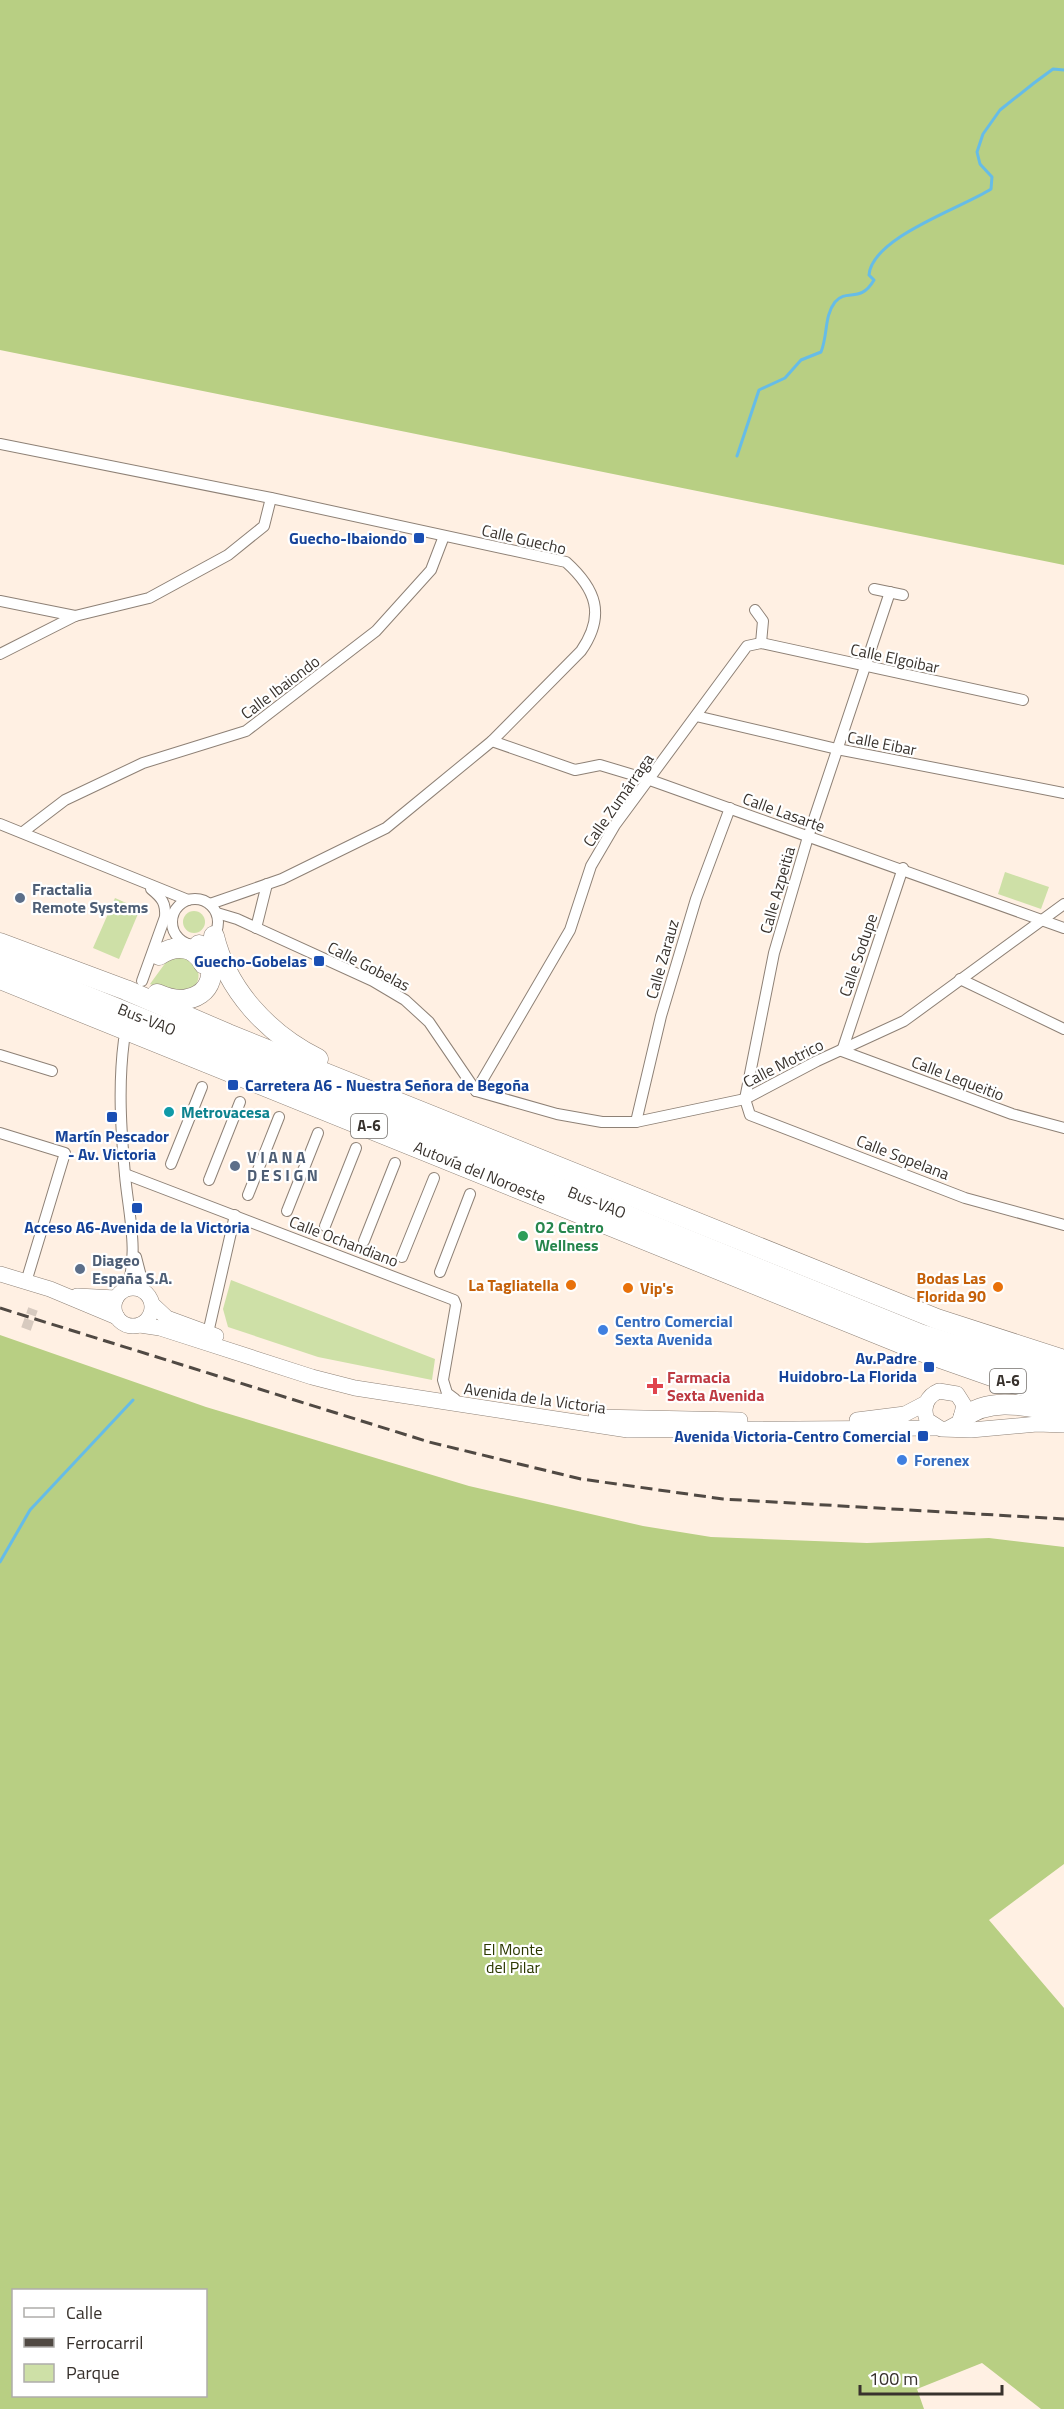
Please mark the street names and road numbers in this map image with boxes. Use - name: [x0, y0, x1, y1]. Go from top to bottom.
- street label: Calle Guecho: [479, 518, 569, 560]
- street label: Calle Elgoibar: [848, 637, 942, 679]
- street label: Calle Ibaiondo: [235, 649, 325, 725]
- street label: Calle Eibar: [845, 725, 919, 762]
- street label: Calle Zumárraga: [577, 748, 659, 852]
- street label: Calle Lasarte: [739, 786, 829, 838]
- street label: Calle Azpeitia: [753, 844, 801, 936]
- street label: Calle Sodupe: [833, 910, 883, 1000]
- street label: Calle Zarauz: [639, 916, 685, 1002]
- street label: Calle Gobelas: [324, 935, 414, 997]
- street label: Bus-VAO: [114, 996, 180, 1042]
- street label: Calle Motrico: [739, 1032, 827, 1094]
- street label: Calle Lequeitio: [908, 1049, 1008, 1107]
- road number: A-6: [351, 1114, 387, 1138]
- street label: Calle Sopelana: [853, 1128, 953, 1186]
- street label: Autovía del Noroeste: [410, 1135, 550, 1209]
- street label: Bus-VAO: [564, 1179, 630, 1225]
- street label: Calle Ochandiano: [286, 1209, 402, 1273]
- road number: A-6: [990, 1369, 1026, 1393]
- street label: Avenida de la Victoria: [462, 1376, 608, 1420]

